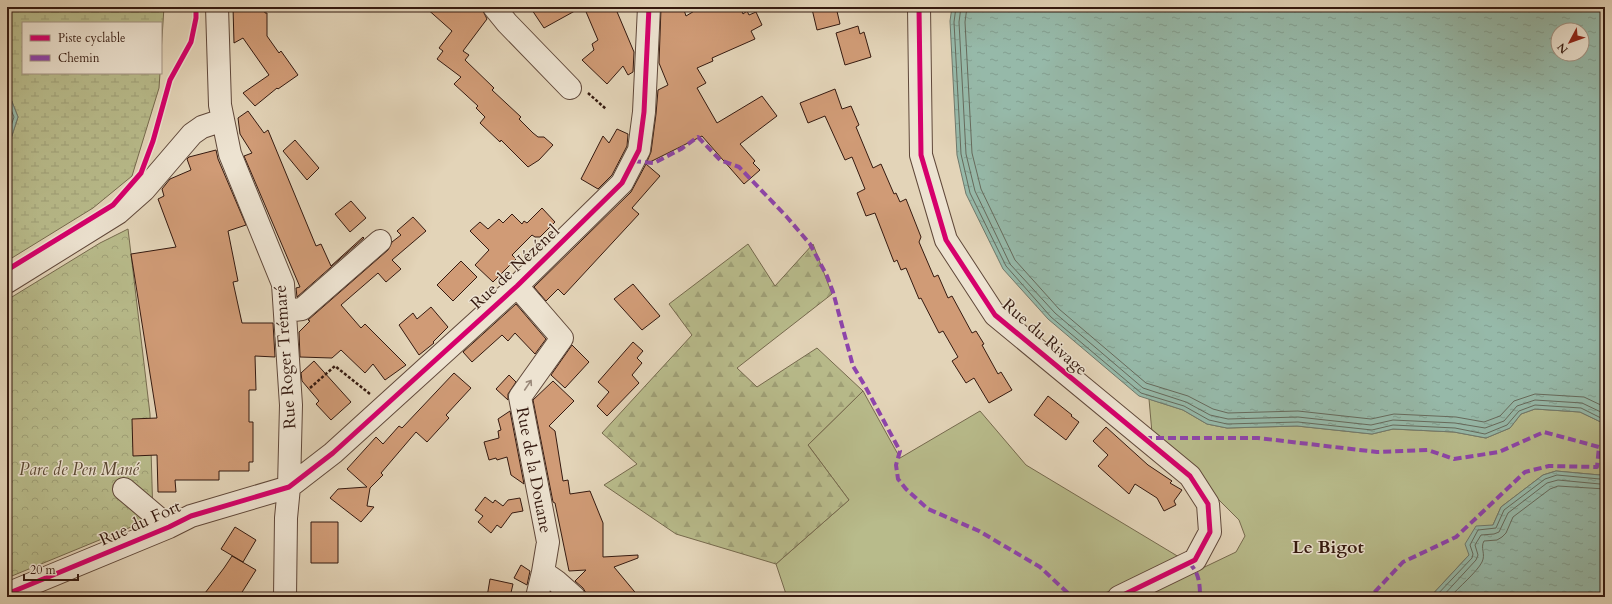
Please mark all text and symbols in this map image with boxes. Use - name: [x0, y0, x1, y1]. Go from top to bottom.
- legend: [22, 22, 162, 74]
- north arrow: [1550, 22, 1590, 62]
- text: Piste cyclable: [58, 30, 125, 46]
- text: N: [1554, 39, 1572, 57]
- text: Chemin: [58, 50, 100, 66]
- street label: Rue de Nézénel: [465, 219, 565, 314]
- street label: Rue Roger Trémaré: [268, 284, 302, 430]
- street label: Rue du Rivage: [997, 294, 1093, 380]
- one-way arrow: [524, 380, 532, 391]
- street label: Rue de la Douane: [510, 405, 558, 535]
- park label: Parc de Pen Mané: [19, 458, 140, 481]
- street label: Rue du Fort: [96, 495, 185, 551]
- district label: Le Bigot: [1292, 535, 1364, 560]
- scale bar: [24, 556, 78, 582]
- text: 20 m: [30, 562, 57, 578]

